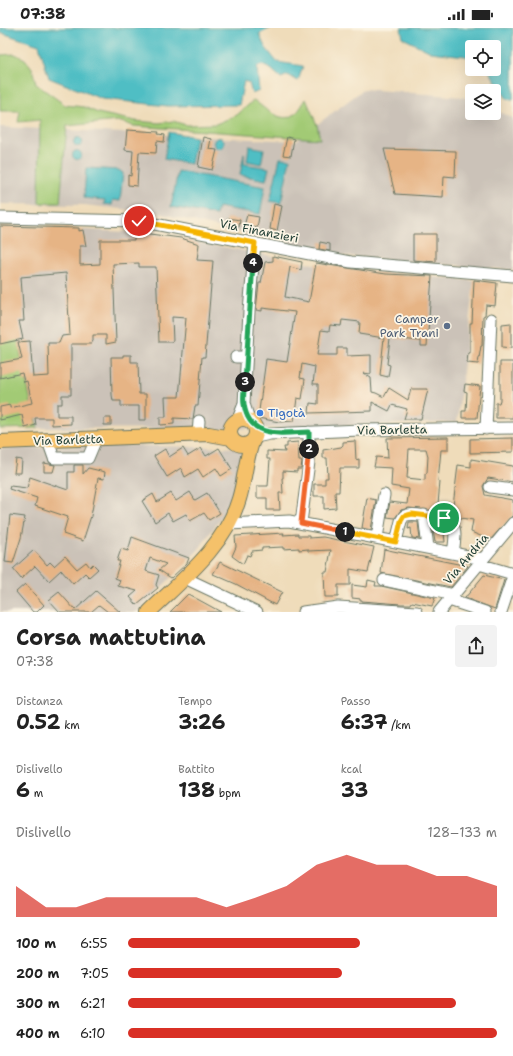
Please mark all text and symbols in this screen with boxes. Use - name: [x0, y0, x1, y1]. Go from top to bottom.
- text: 07:38: [20, 4, 66, 24]
- map controls: [465, 40, 501, 120]
- button: locate: [465, 40, 501, 76]
- button: layers: [465, 84, 501, 120]
- pin: [122, 204, 156, 238]
- icon: check: [128, 210, 150, 232]
- street label: Via Finanzieri: [218, 216, 300, 246]
- pin: 4: [243, 253, 263, 273]
- text: 4: [249, 255, 257, 270]
- place label: Camper Park Trani: [380, 311, 439, 341]
- marker: Camper Park Trani: [442, 321, 452, 331]
- pin: 3: [235, 372, 255, 392]
- text: 3: [241, 374, 249, 389]
- place label: Tigotà: [268, 405, 306, 421]
- marker: Tigotà: [255, 408, 265, 418]
- street label: Via Barletta: [357, 421, 428, 439]
- street label: Via Barletta: [33, 431, 104, 449]
- pin: 2: [299, 439, 319, 459]
- text: 2: [305, 441, 313, 456]
- pin: [427, 501, 461, 535]
- icon: arrive: [433, 507, 455, 529]
- pin: 1: [335, 522, 355, 542]
- text: 1: [342, 524, 348, 539]
- street label: Via Andria: [440, 530, 492, 588]
- text: Corsa mattutina: [16, 623, 205, 652]
- button: share: [455, 625, 497, 667]
- text: 07:38: [16, 653, 54, 670]
- text: Distanza: [16, 694, 63, 709]
- text: Tempo: [178, 694, 212, 709]
- text: Passo: [341, 694, 370, 709]
- text: 0.52: [16, 709, 60, 735]
- text: 3:26: [178, 709, 225, 735]
- text: 6:37: [341, 709, 387, 735]
- text: km: [60, 718, 80, 733]
- text: /km: [387, 718, 411, 733]
- text: Dislivello: [16, 762, 63, 777]
- text: Battito: [178, 762, 215, 777]
- text: kcal: [341, 762, 362, 777]
- text: 6: [16, 777, 30, 803]
- text: 138: [178, 777, 215, 803]
- text: 33: [341, 777, 368, 803]
- text: m: [30, 786, 43, 801]
- text: bpm: [215, 786, 241, 801]
- text: Dislivello: [16, 824, 71, 841]
- text: 128–133 m: [427, 824, 497, 841]
- text: 100 m: [16, 935, 56, 952]
- text: 6:55: [80, 935, 107, 952]
- text: 200 m: [16, 965, 59, 982]
- text: 7:05: [80, 965, 109, 982]
- text: 300 m: [16, 995, 60, 1012]
- text: 6:21: [80, 995, 105, 1012]
- text: 400 m: [16, 1025, 60, 1042]
- text: 6:10: [80, 1025, 105, 1042]

